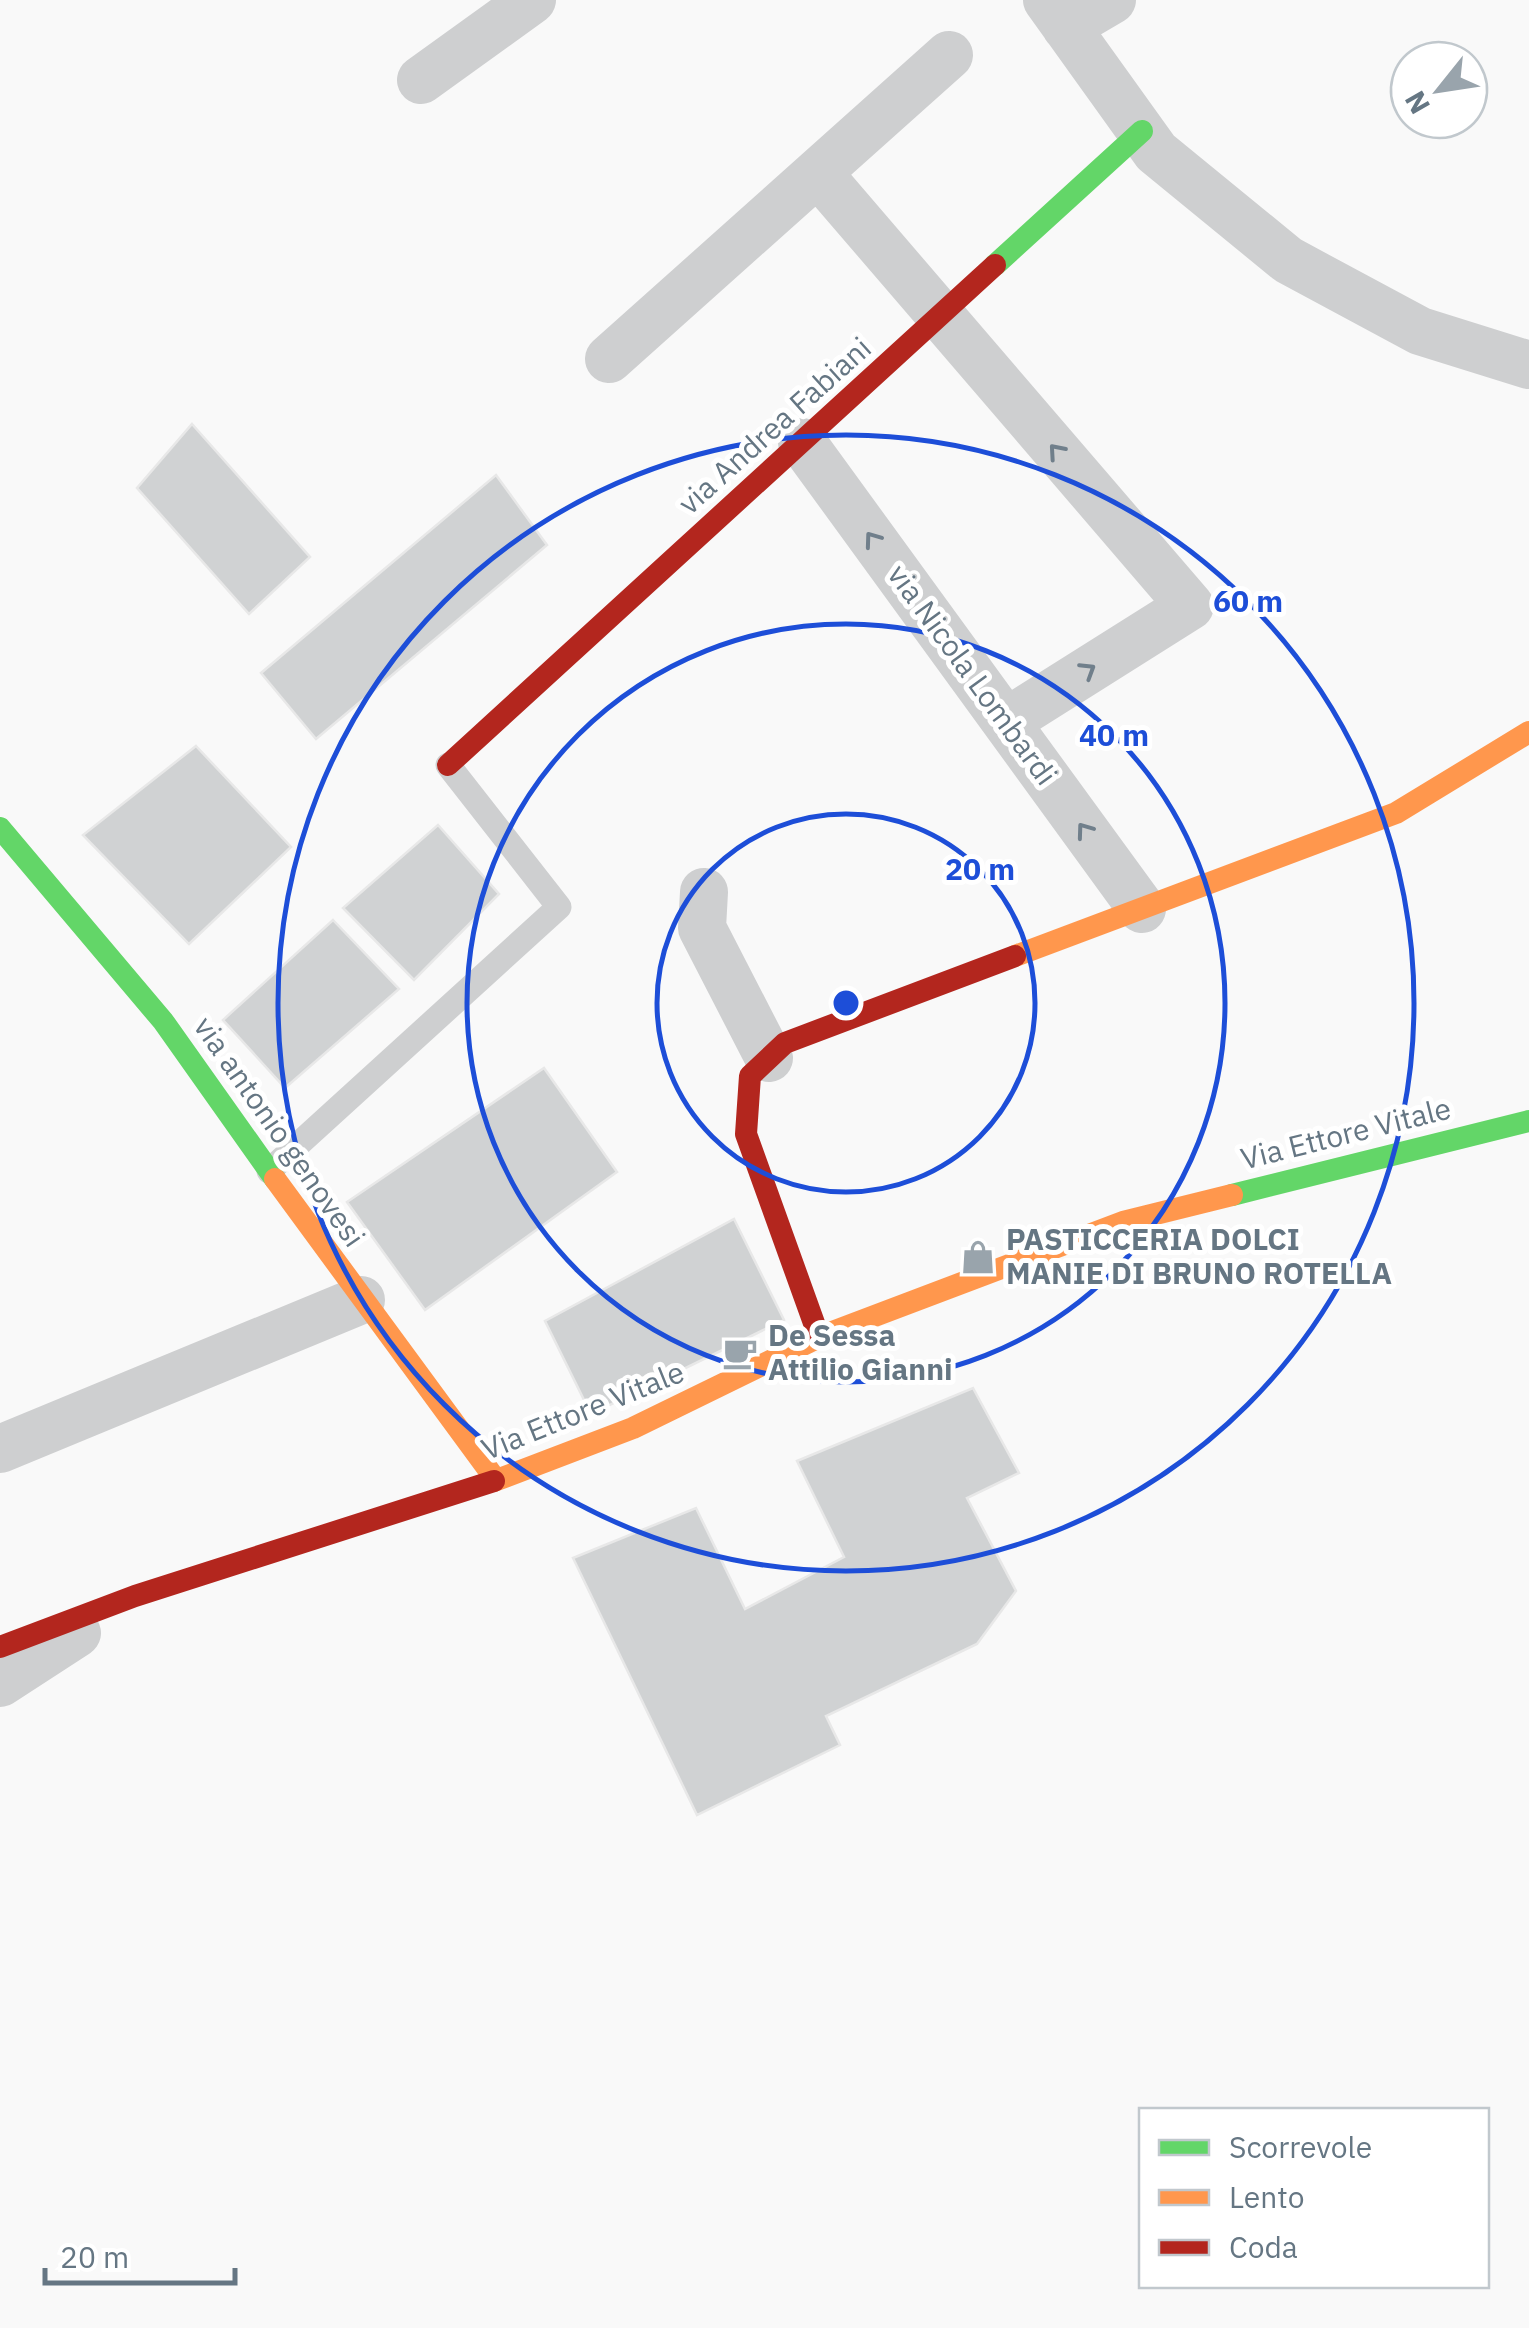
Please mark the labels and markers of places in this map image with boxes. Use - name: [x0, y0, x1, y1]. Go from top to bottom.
- centre of rings: [828, 985, 864, 1021]
- place label: PASTICCERIA DOLCI MANIE DI BRUNO ROTELLA: [1006, 1219, 1392, 1292]
- shop icon: PASTICCERIA DOLCI MANIE DI BRUNO ROTELLA: [959, 1238, 997, 1276]
- place label: De Sessa Attilio Gianni: [768, 1315, 953, 1388]
- cafe icon: De Sessa Attilio Gianni: [721, 1334, 759, 1372]

